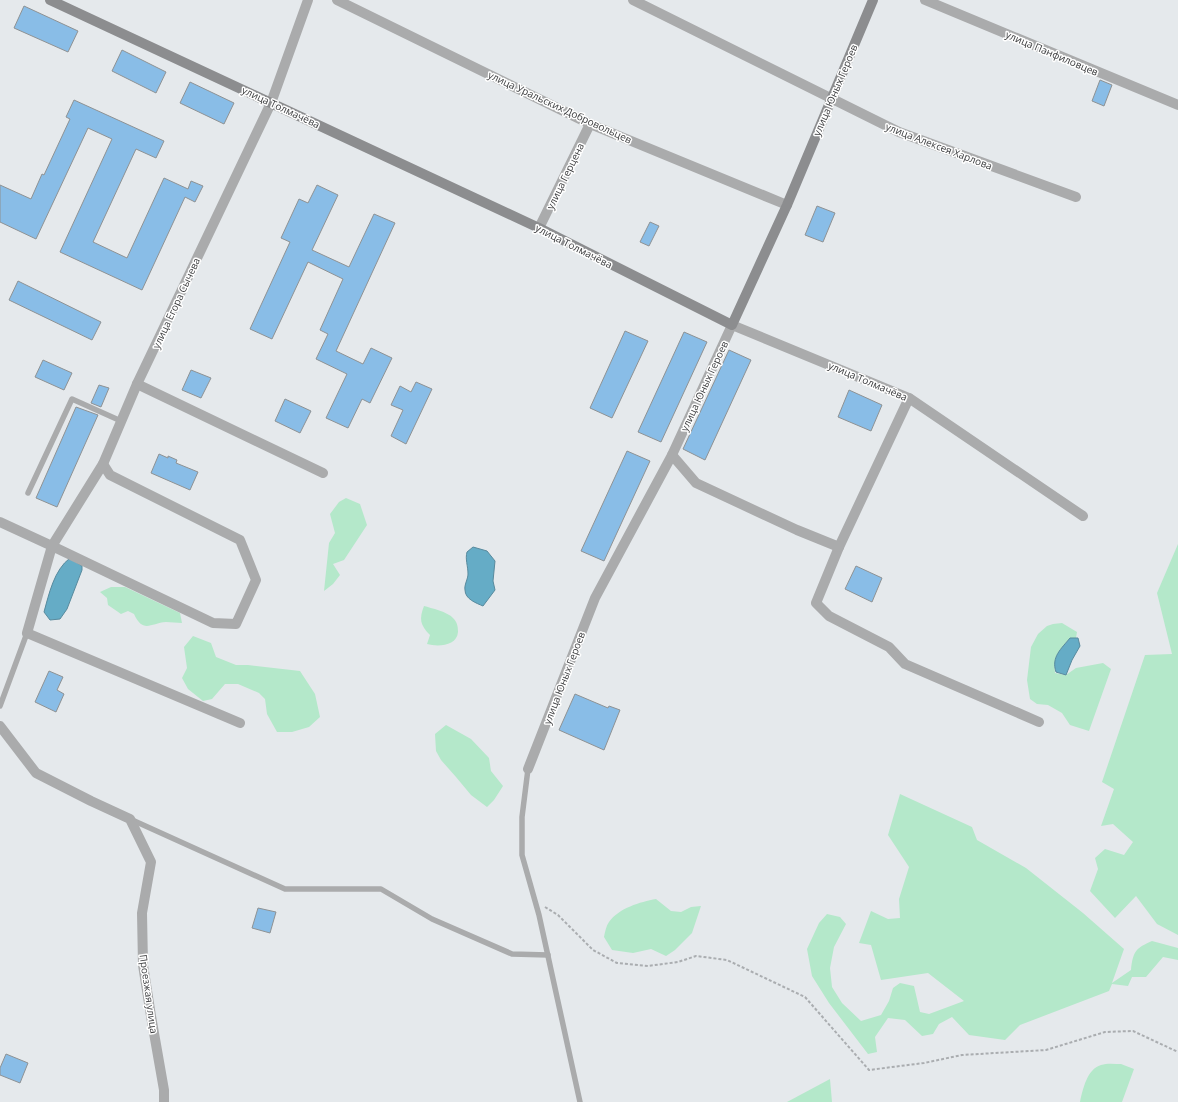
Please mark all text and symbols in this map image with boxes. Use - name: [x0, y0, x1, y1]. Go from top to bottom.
- street label: улица Панфиловцев: [1004, 27, 1101, 79]
- street label: улица Юных Героев: [809, 42, 861, 138]
- street label: улица Уральских Добровольцев: [486, 67, 634, 147]
- street label: улица Толмачёва: [240, 83, 322, 131]
- street label: улица Алексея Харлова: [884, 119, 994, 173]
- street label: улица Герцена: [543, 140, 587, 212]
- street label: улица Толмачёва: [533, 221, 615, 271]
- street label: улица Егора Сычева: [149, 255, 203, 351]
- street label: улица Юных Героев: [677, 338, 731, 433]
- street label: улица Толмачёва: [826, 358, 910, 404]
- street label: улица Юных Героев: [540, 629, 588, 726]
- street label: Проезжая улица: [137, 954, 161, 1034]

